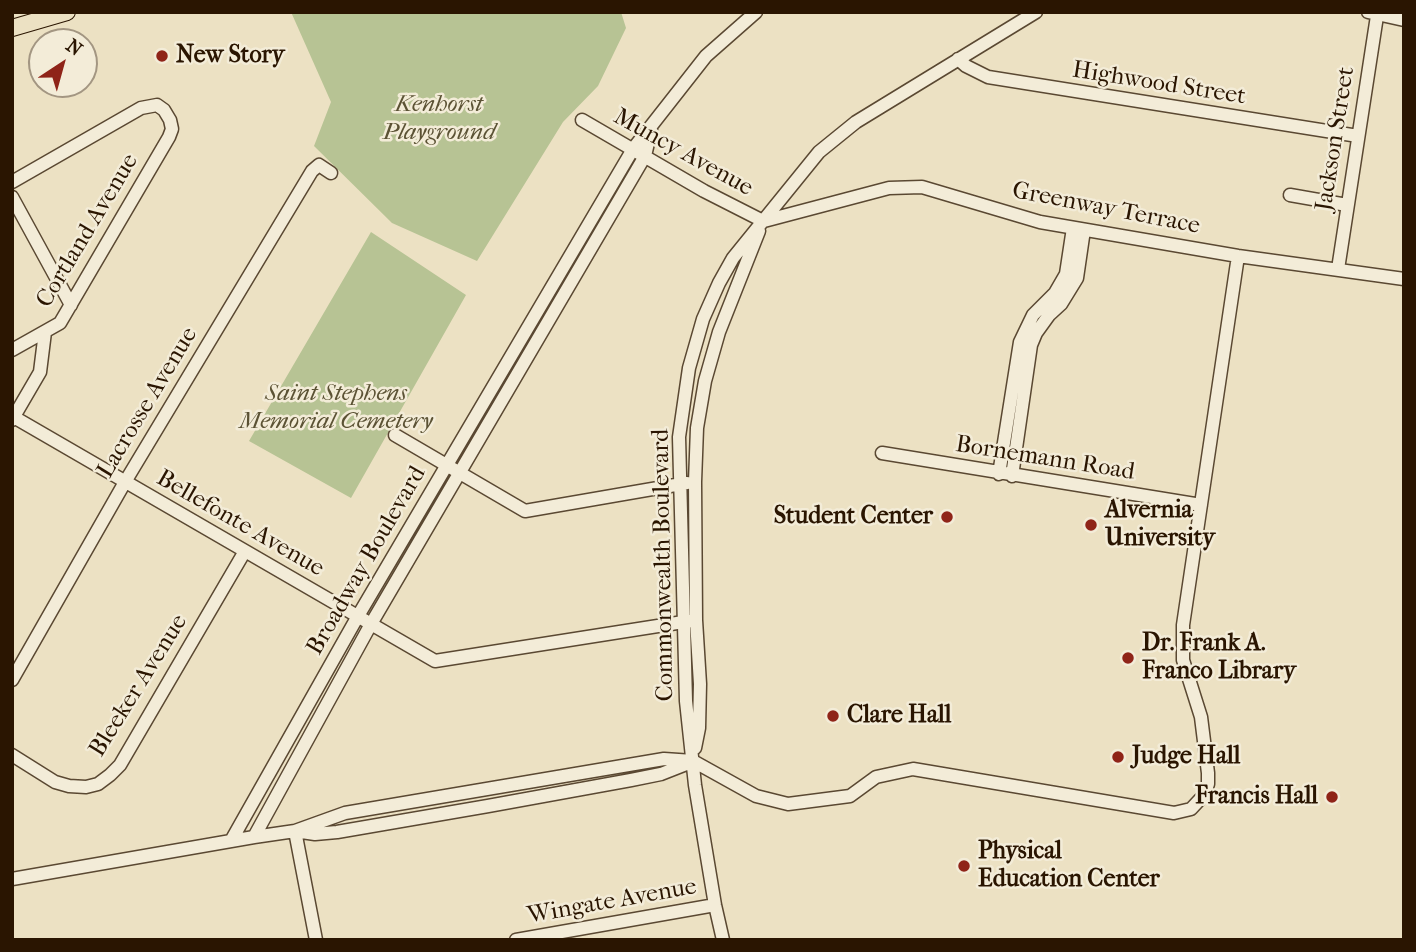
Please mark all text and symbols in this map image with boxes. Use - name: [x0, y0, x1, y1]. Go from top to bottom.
- north arrow: [28, 28, 98, 98]
- text: N: [62, 34, 86, 61]
- place label: New Story: [176, 42, 284, 70]
- marker: New Story: [154, 48, 170, 64]
- street label: Highwood Street: [1070, 56, 1248, 112]
- street label: Jackson Street: [1310, 65, 1362, 213]
- park label: Kenhorst Playground: [383, 91, 495, 147]
- street label: Muncy Avenue: [608, 103, 758, 203]
- street label: Cortland Avenue: [31, 149, 145, 313]
- street label: Greenway Terrace: [1010, 177, 1202, 241]
- street label: Lacrosse Avenue: [92, 322, 204, 484]
- park label: Saint Stephens Memorial Cemetery: [239, 380, 433, 436]
- street label: Commonwealth Boulevard: [647, 428, 681, 702]
- street label: Bornemann Road: [953, 431, 1137, 487]
- street label: Broadway Boulevard: [301, 461, 433, 661]
- street label: Bellefonte Avenue: [151, 464, 329, 584]
- place label: Alvernia University: [1105, 497, 1215, 553]
- place label: Student Center: [774, 503, 933, 531]
- marker: Student Center: [939, 509, 955, 525]
- marker: Alvernia University: [1083, 517, 1099, 533]
- street label: Bleeker Avenue: [84, 610, 194, 762]
- place label: Dr. Frank A. Franco Library: [1142, 630, 1296, 686]
- marker: Dr. Frank A. Franco Library: [1120, 650, 1136, 666]
- place label: Clare Hall: [847, 702, 951, 730]
- marker: Clare Hall: [825, 708, 841, 724]
- place label: Judge Hall: [1132, 743, 1240, 771]
- marker: Judge Hall: [1110, 749, 1126, 765]
- place label: Francis Hall: [1195, 783, 1318, 811]
- marker: Francis Hall: [1324, 789, 1340, 805]
- place label: Physical Education Center: [978, 838, 1160, 894]
- marker: Physical Education Center: [956, 858, 972, 874]
- street label: Wingate Avenue: [525, 873, 699, 931]

